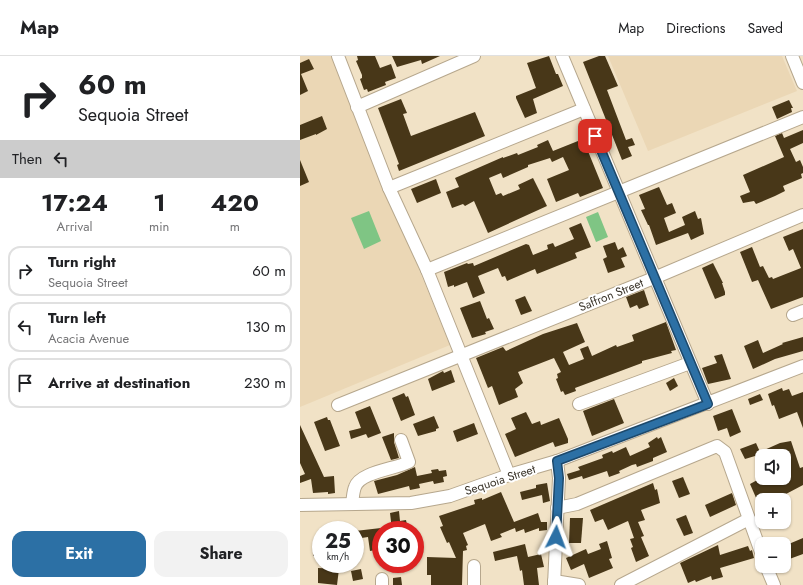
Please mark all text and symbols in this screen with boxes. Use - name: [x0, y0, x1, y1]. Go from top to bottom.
- text: Map: [20, 14, 59, 41]
- text: Map: [618, 18, 644, 38]
- text: Directions: [666, 18, 726, 38]
- text: Saved: [748, 18, 783, 38]
- text: 60 m: [78, 64, 147, 105]
- icon: right: [12, 72, 64, 124]
- text: Sequoia Street: [78, 102, 188, 128]
- pin: [578, 119, 612, 153]
- icon: arrive: [584, 125, 606, 147]
- text: Then: [12, 148, 42, 170]
- icon: left: [50, 148, 72, 170]
- text: 17:24: [41, 185, 108, 220]
- text: 1: [153, 185, 165, 220]
- text: 420: [211, 185, 259, 220]
- text: Arrival: [57, 217, 92, 236]
- text: min: [149, 217, 169, 236]
- text: m: [230, 217, 240, 236]
- text: Turn right: [48, 251, 116, 273]
- icon: right: [14, 260, 36, 282]
- text: 60 m: [252, 260, 286, 282]
- text: Sequoia Street: [48, 273, 128, 292]
- street label: Saffron Street: [576, 274, 646, 316]
- text: Turn left: [48, 307, 106, 329]
- icon: left: [14, 316, 36, 338]
- text: 130 m: [246, 316, 286, 338]
- text: Acacia Avenue: [48, 329, 129, 348]
- icon: arrive: [14, 372, 36, 394]
- text: Arrive at destination: [48, 372, 190, 394]
- text: 230 m: [244, 372, 286, 394]
- map controls: [755, 449, 791, 573]
- button: sound: [755, 449, 791, 485]
- street label: Sequoia Street: [462, 460, 538, 500]
- button: +: [755, 493, 791, 529]
- position arrow: [535, 516, 577, 558]
- speed limit sign: 30: [372, 521, 424, 573]
- text: 25: [325, 527, 351, 556]
- button: Exit: [12, 531, 146, 577]
- button: Share: [154, 531, 288, 577]
- button: −: [755, 537, 791, 573]
- text: km/h: [327, 549, 349, 564]

